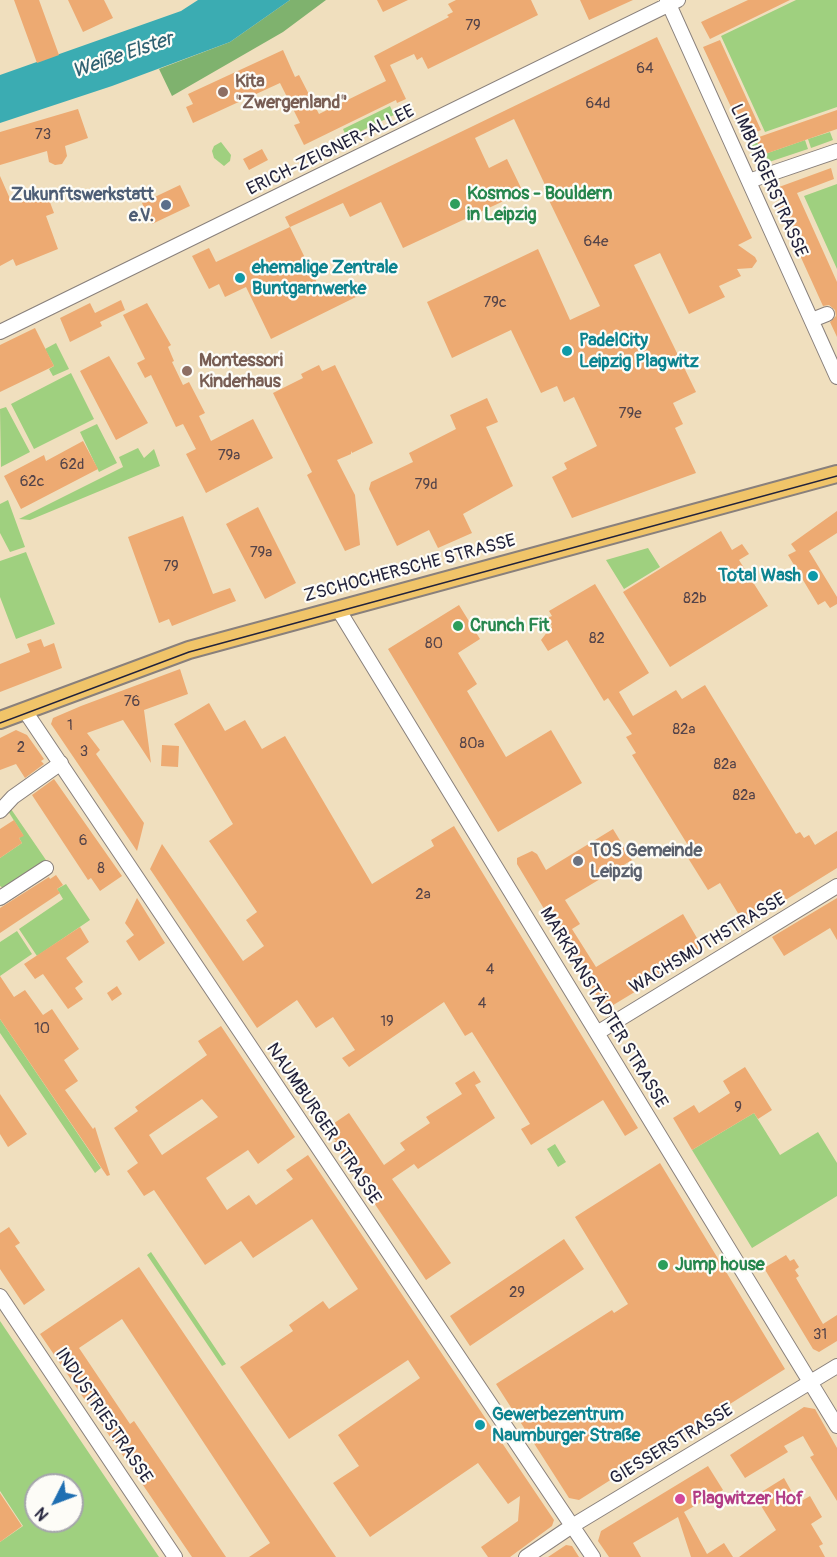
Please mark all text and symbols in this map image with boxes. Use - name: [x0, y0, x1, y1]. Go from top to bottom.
- house number: 79: [465, 17, 481, 35]
- water label: Weiße Elster: [70, 28, 176, 84]
- house number: 64: [636, 60, 654, 78]
- place label: Kita "Zwergenland": [235, 71, 348, 113]
- marker: Kita "Zwergenland": [216, 85, 230, 99]
- house number: 64d: [586, 95, 610, 113]
- street label: ERICH-ZEIGNER-ALLEE: [244, 101, 418, 201]
- street label: LIMBURGERSTRASSE: [725, 101, 811, 261]
- house number: 73: [35, 126, 51, 144]
- place label: Kosmos - Bouldern in Leipzig: [467, 183, 612, 226]
- place label: Zukunftswerkstatt e.V.: [11, 184, 154, 226]
- marker: Kosmos - Bouldern in Leipzig: [448, 197, 462, 211]
- marker: Zukunftswerkstatt e.V.: [159, 198, 173, 212]
- house number: 64e: [584, 233, 608, 251]
- place label: ehemalige Zentrale Buntgarnwerke: [252, 257, 398, 300]
- marker: ehemalige Zentrale Buntgarnwerke: [233, 271, 247, 285]
- house number: 79c: [483, 294, 507, 312]
- place label: PadelCity Leipzig Plagwitz: [579, 330, 699, 372]
- marker: PadelCity Leipzig Plagwitz: [560, 344, 574, 358]
- place label: Montessori Kinderhaus: [199, 350, 283, 392]
- marker: Montessori Kinderhaus: [180, 364, 194, 378]
- house number: 79e: [618, 405, 642, 423]
- house number: 79a: [218, 447, 240, 465]
- house number: 62d: [60, 456, 84, 474]
- house number: 62c: [20, 473, 44, 491]
- house number: 79d: [414, 476, 438, 494]
- street label: ZSCHOCHERSCHE STRASSE: [302, 530, 518, 608]
- house number: 79a: [250, 544, 272, 562]
- house number: 79: [163, 558, 179, 576]
- place label: Total Wash: [718, 565, 801, 587]
- marker: Total Wash: [806, 569, 820, 583]
- house number: 82b: [683, 590, 707, 608]
- place label: Crunch Fit: [470, 615, 550, 637]
- marker: Crunch Fit: [451, 619, 465, 633]
- house number: 82: [589, 630, 605, 648]
- house number: 80: [425, 635, 443, 653]
- house number: 76: [124, 693, 140, 711]
- house number: 1: [67, 717, 73, 735]
- house number: 82a: [673, 721, 695, 739]
- house number: 80a: [460, 735, 484, 753]
- house number: 2: [17, 739, 25, 757]
- house number: 3: [80, 743, 88, 761]
- house number: 82a: [714, 756, 736, 774]
- house number: 82a: [733, 787, 755, 805]
- house number: 6: [79, 832, 87, 850]
- place label: TOS Gemeinde Leipzig: [590, 840, 702, 882]
- marker: TOS Gemeinde Leipzig: [571, 854, 585, 868]
- house number: 8: [97, 860, 105, 878]
- house number: 2a: [415, 886, 431, 904]
- street label: WACHSMUTHSTRASSE: [626, 889, 790, 999]
- street label: MARKRANSTÄDTER STRASSE: [534, 904, 672, 1112]
- house number: 4: [486, 961, 494, 979]
- house number: 4: [478, 995, 486, 1013]
- house number: 19: [380, 1013, 394, 1031]
- house number: 10: [34, 1020, 50, 1038]
- street label: NAUMBURGER STRASSE: [261, 1039, 385, 1209]
- house number: 9: [734, 1099, 742, 1117]
- place label: Jump house: [675, 1254, 765, 1276]
- marker: Jump house: [656, 1258, 670, 1272]
- house number: 29: [509, 1284, 525, 1302]
- house number: 31: [813, 1326, 827, 1344]
- street label: INDUSTRIESTRASSE: [50, 1344, 156, 1488]
- street label: GIESSERSTRASSE: [606, 1400, 738, 1490]
- place label: Gewerbezentrum Naumburger Straße: [492, 1404, 640, 1446]
- marker: Gewerbezentrum Naumburger Straße: [473, 1418, 487, 1432]
- north arrow: [24, 1473, 84, 1533]
- place label: Plagwitzer Hof: [692, 1488, 803, 1510]
- marker: Plagwitzer Hof: [673, 1492, 687, 1506]
- text: N: [31, 1503, 53, 1524]

